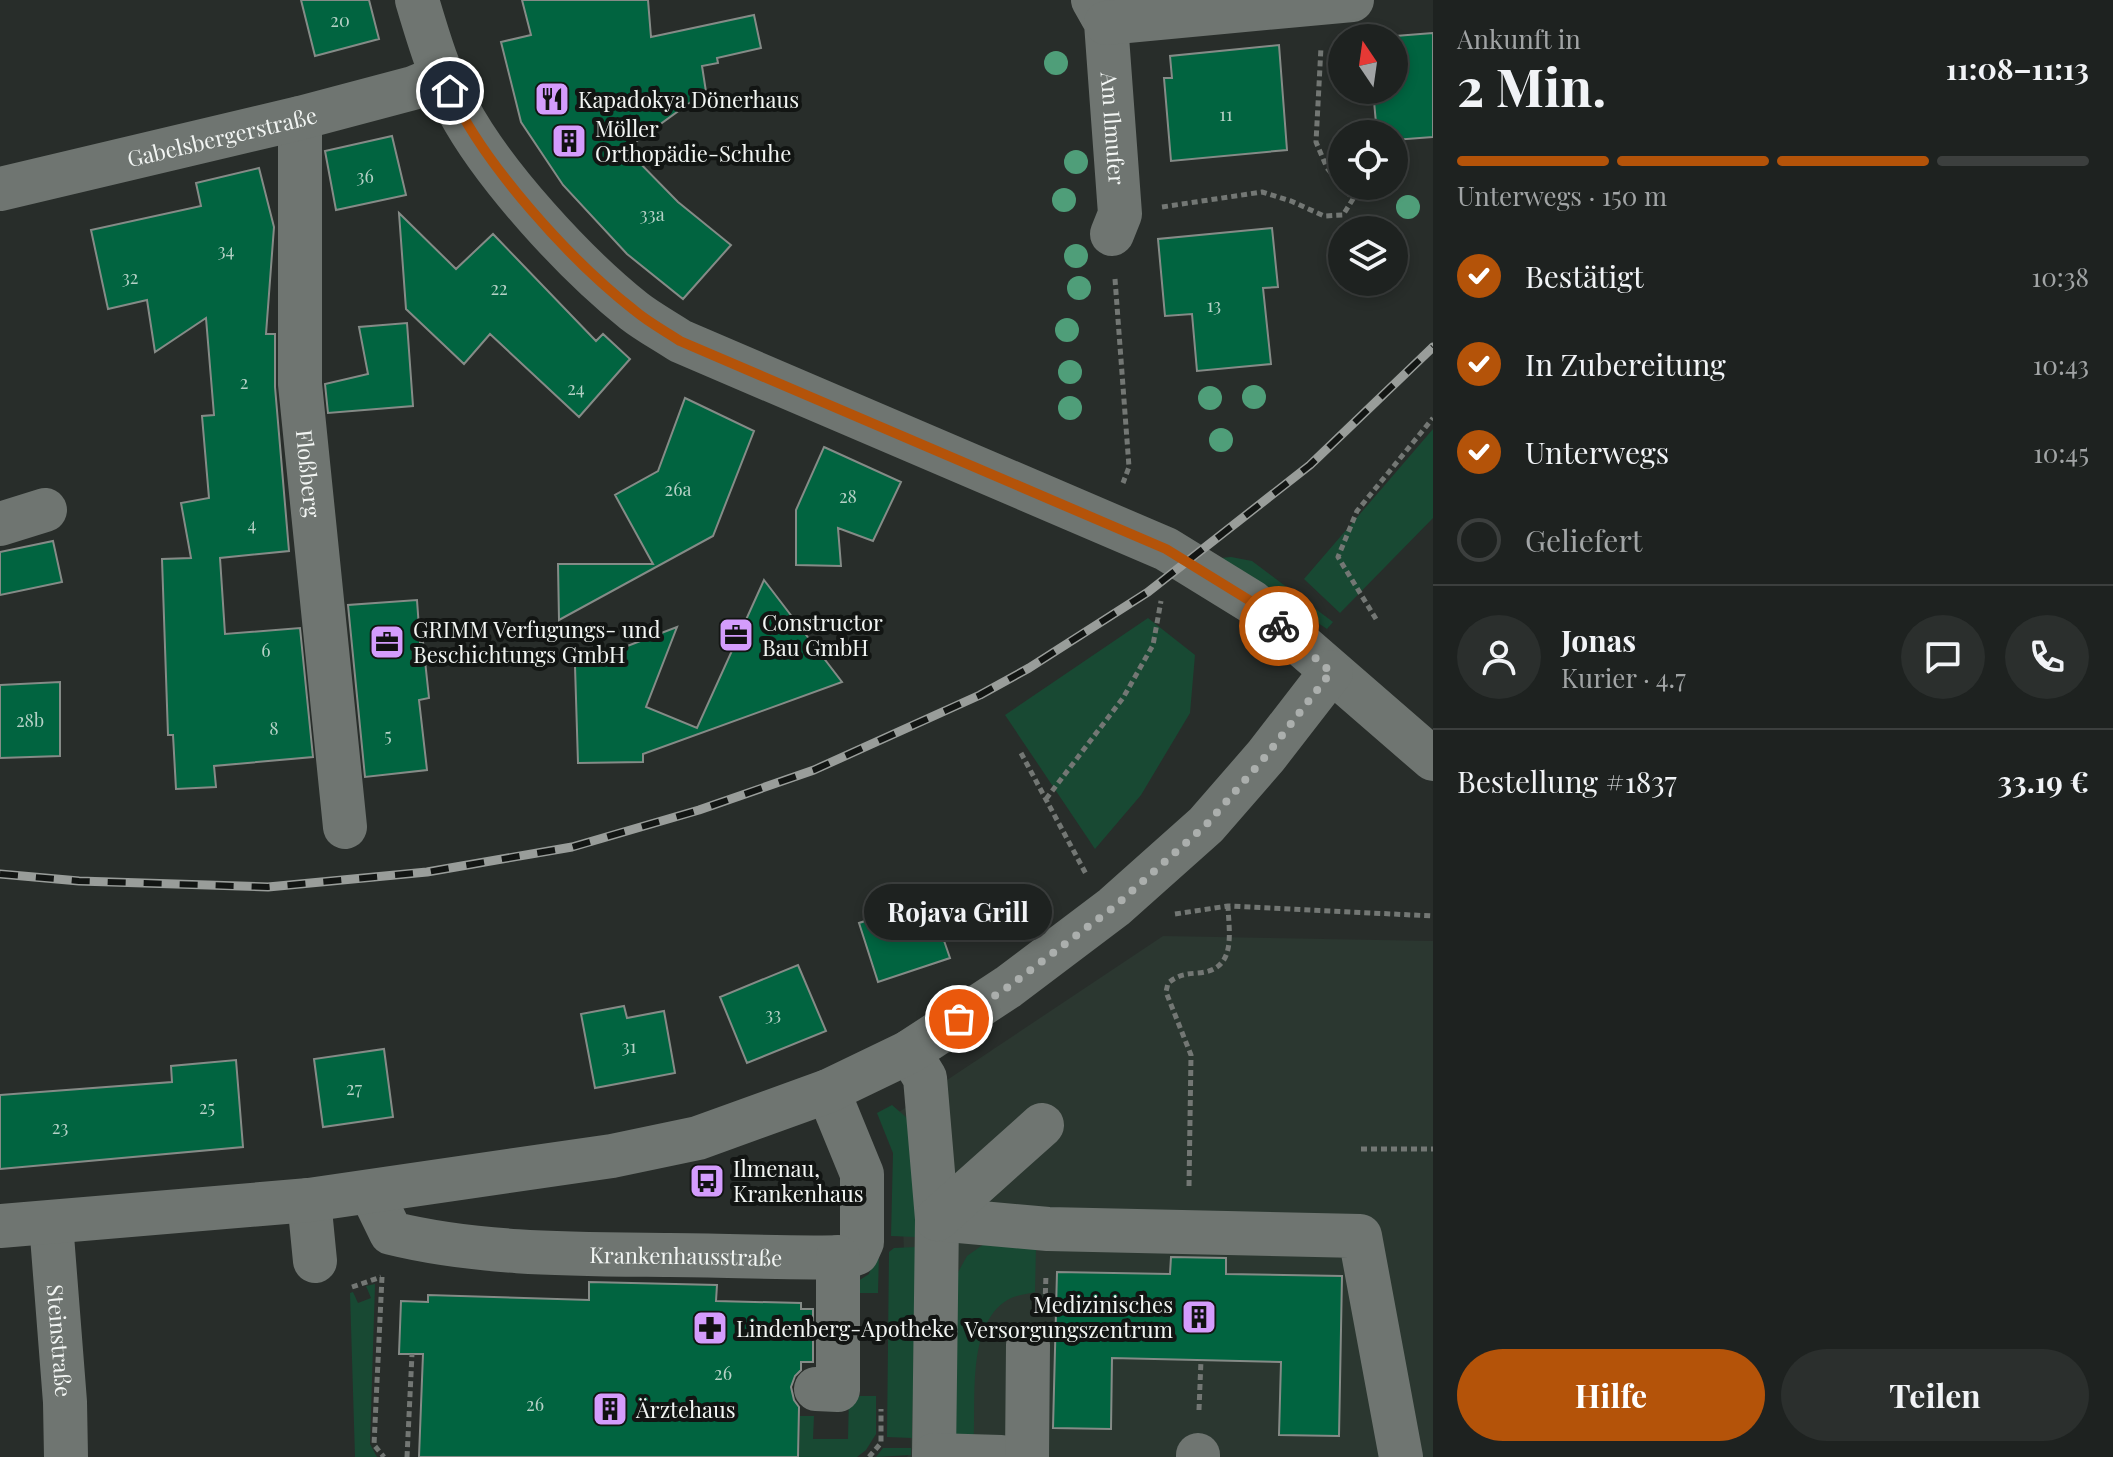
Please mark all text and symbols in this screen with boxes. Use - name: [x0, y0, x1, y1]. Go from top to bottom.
- house number: 20: [330, 8, 350, 32]
- text: Ankunft in: [1457, 21, 1581, 56]
- north arrow: [1328, 24, 1408, 104]
- map controls: [1328, 24, 1408, 296]
- text: 11:08–11:13: [1946, 48, 2089, 88]
- text: 2 Min.: [1457, 51, 1606, 120]
- pin: [416, 57, 484, 125]
- icon: home: [428, 69, 472, 113]
- street label: Am Ilmufer: [1095, 70, 1133, 186]
- restaurant icon: Kapadokya Dönerhaus: [533, 80, 571, 118]
- place label: Kapadokya Dönerhaus: [578, 84, 799, 114]
- street label: Gabelsbergerstraße: [124, 99, 320, 173]
- house number: 11: [1219, 102, 1233, 126]
- place label: Möller Orthopädie-Schuhe: [595, 113, 791, 168]
- button: locate: [1328, 120, 1408, 200]
- building icon: Möller Orthopädie-Schuhe: [550, 122, 588, 160]
- house number: 36: [356, 164, 374, 188]
- text: Unterwegs · 150 m: [1457, 178, 1667, 213]
- house number: 33a: [639, 202, 665, 226]
- button: layers: [1328, 216, 1408, 296]
- house number: 34: [217, 238, 235, 262]
- icon: check: [1457, 254, 1501, 298]
- text: Bestätigt: [1525, 256, 1644, 296]
- text: 10:38: [2032, 259, 2089, 294]
- house number: 32: [122, 265, 138, 289]
- house number: 22: [490, 276, 508, 300]
- house number: 13: [1207, 293, 1221, 317]
- icon: check: [1457, 342, 1501, 386]
- text: In Zubereitung: [1525, 344, 1726, 384]
- text: 10:43: [2033, 347, 2089, 382]
- house number: 2: [240, 370, 248, 394]
- house number: 24: [567, 376, 585, 400]
- street label: Floßberg: [290, 428, 329, 519]
- icon: check: [1457, 430, 1501, 474]
- text: Unterwegs: [1525, 432, 1669, 472]
- text: 10:45: [2033, 435, 2089, 470]
- house number: 26a: [665, 477, 691, 501]
- house number: 28: [839, 484, 857, 508]
- house number: 4: [248, 512, 257, 536]
- text: Geliefert: [1525, 520, 1642, 560]
- courier: [1239, 586, 1319, 666]
- icon: bike: [1257, 604, 1301, 648]
- place label: Constructor Bau GmbH: [762, 607, 883, 662]
- place label: GRIMM Verfugungs- und Beschichtungs GmbH: [413, 614, 661, 669]
- button: person: [1457, 615, 1541, 699]
- button: chat: [1901, 615, 1985, 699]
- button: phone: [2005, 615, 2089, 699]
- office icon: Constructor Bau GmbH: [717, 616, 755, 654]
- text: Jonas: [1561, 620, 1636, 660]
- office icon: GRIMM Verfugungs- und Beschichtungs GmbH: [368, 623, 406, 661]
- house number: 6: [261, 638, 271, 662]
- text: Kurier · 4.7: [1561, 660, 1686, 695]
- house number: 28b: [16, 708, 44, 732]
- house number: 8: [269, 716, 279, 740]
- house number: 5: [384, 723, 392, 747]
- text: Bestellung #1837: [1457, 761, 1677, 801]
- text: 33.19 €: [1997, 761, 2089, 801]
- callout: Rojava Grill: [865, 883, 1053, 939]
- text: Rojava Grill: [887, 894, 1029, 929]
- pin: [925, 985, 993, 1053]
- icon: bag: [937, 997, 981, 1041]
- house number: 33: [765, 1002, 781, 1026]
- house number: 31: [622, 1034, 637, 1058]
- house number: 27: [346, 1076, 363, 1100]
- house number: 25: [199, 1095, 215, 1119]
- house number: 23: [52, 1115, 68, 1139]
- place label: Ilmenau, Krankenhaus: [733, 1153, 864, 1208]
- bus stop icon: Ilmenau, Krankenhaus: [688, 1162, 726, 1200]
- street label: Krankenhausstraße: [589, 1239, 783, 1272]
- street label: Steinstraße: [41, 1283, 80, 1398]
- place label: Medizinisches Versorgungszentrum: [964, 1289, 1173, 1344]
- building icon: Medizinisches Versorgungszentrum: [1180, 1298, 1218, 1336]
- pharmacy icon: Lindenberg-Apotheke: [691, 1309, 729, 1347]
- place label: Lindenberg-Apotheke: [736, 1313, 954, 1343]
- button: Hilfe: [1457, 1349, 1765, 1441]
- button: Teilen: [1781, 1349, 2089, 1441]
- house number: 26: [714, 1361, 732, 1385]
- building icon: Ärztehaus: [591, 1390, 629, 1428]
- house number: 26: [526, 1392, 544, 1416]
- place label: Ärztehaus: [635, 1394, 736, 1424]

